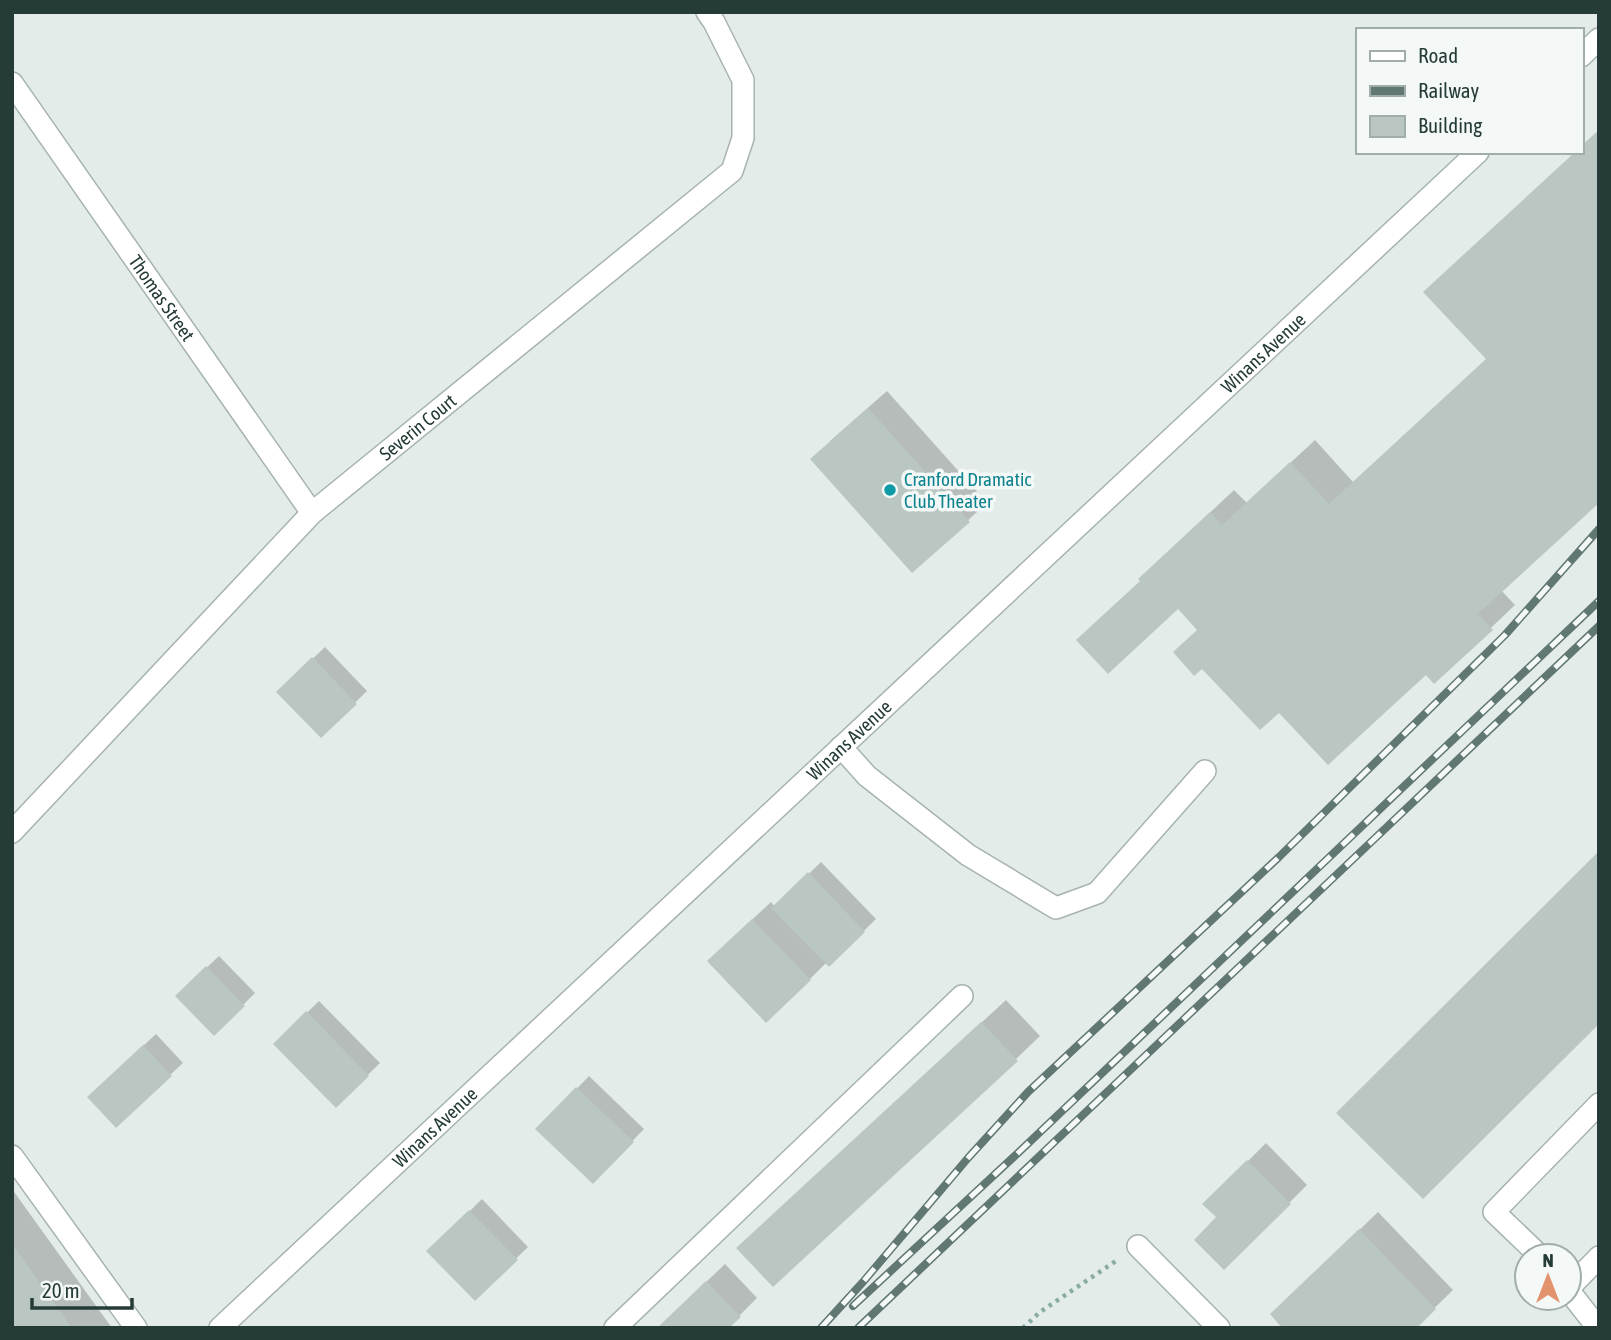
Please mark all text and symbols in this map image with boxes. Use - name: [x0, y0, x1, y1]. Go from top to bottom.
- legend: [1356, 28, 1583, 154]
- text: Road: [1418, 43, 1458, 67]
- text: Railway: [1418, 78, 1480, 102]
- text: Building: [1418, 113, 1482, 137]
- street label: Thomas Street: [124, 251, 199, 345]
- street label: Winans Avenue: [1216, 308, 1310, 398]
- street label: Severin Court: [375, 389, 460, 465]
- place label: Cranford Dramatic Club Theater: [904, 468, 1032, 512]
- marker: Cranford Dramatic Club Theater: [882, 482, 898, 498]
- street label: Winans Avenue: [802, 695, 896, 785]
- street label: Winans Avenue: [388, 1083, 482, 1172]
- north arrow: [1513, 1242, 1583, 1312]
- text: N: [1542, 1249, 1554, 1271]
- scale bar: [32, 1266, 131, 1310]
- text: 20 m: [42, 1278, 80, 1302]

